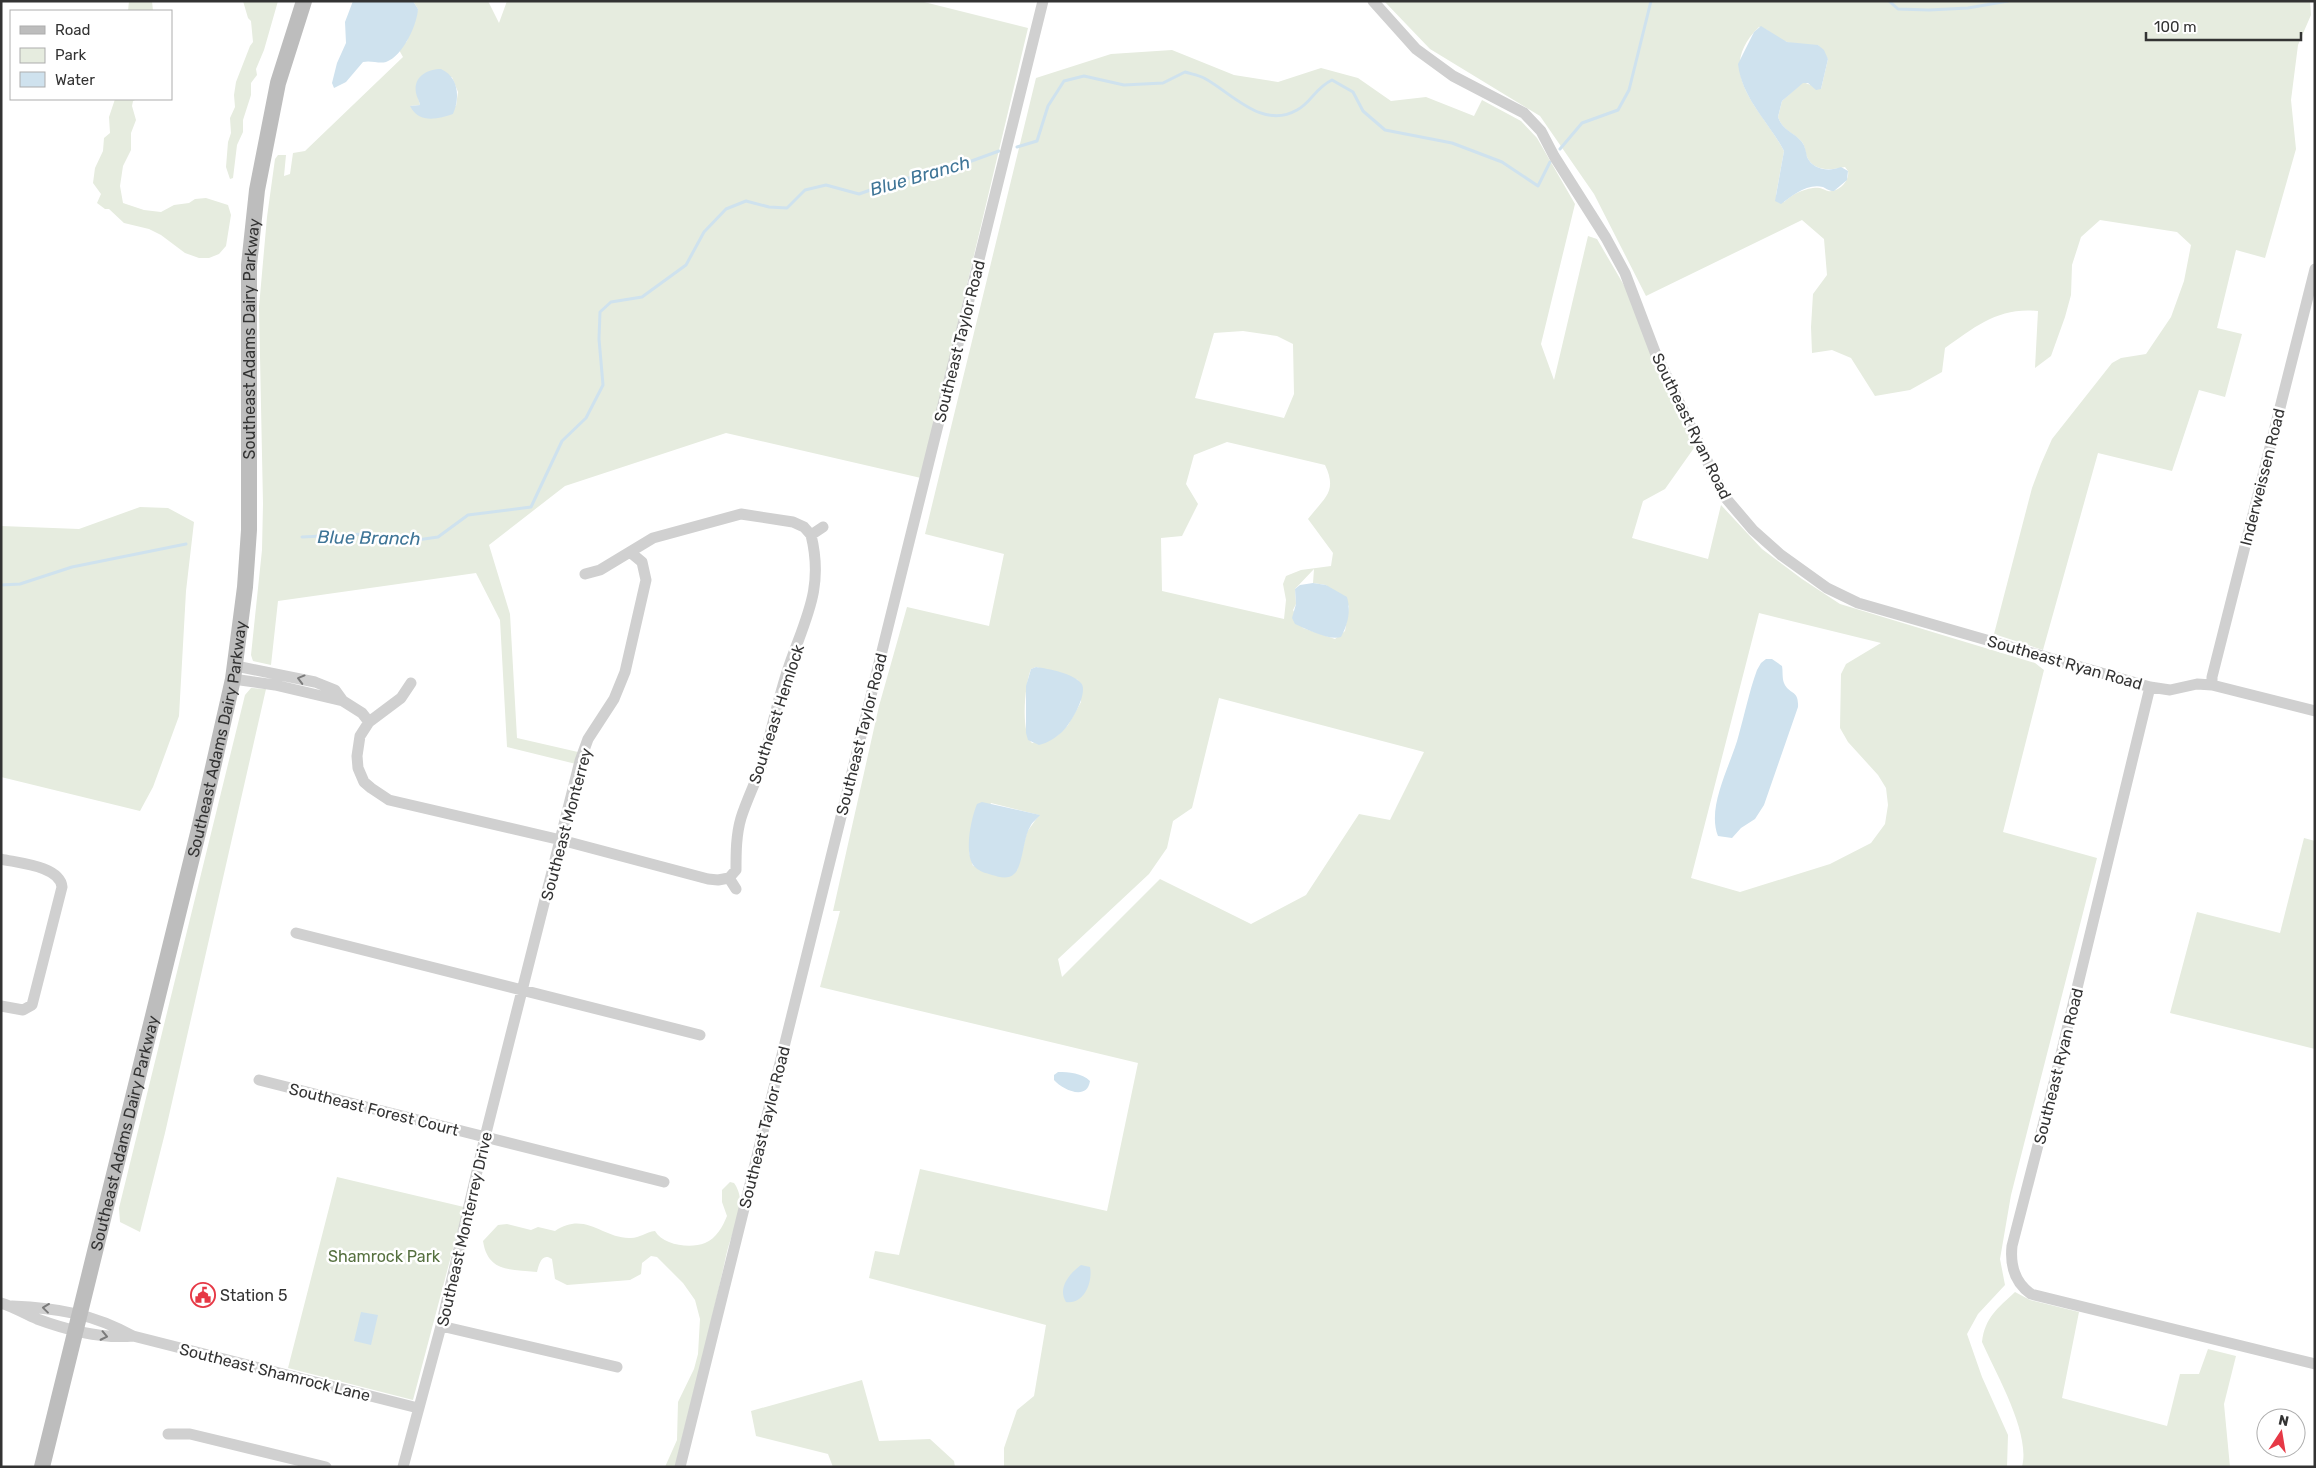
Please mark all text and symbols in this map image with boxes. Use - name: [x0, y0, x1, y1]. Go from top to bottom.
- legend: [10, 10, 172, 100]
- scale bar: [2146, 10, 2301, 42]
- text: 100 m: [2154, 18, 2196, 36]
- text: Road: [55, 21, 91, 39]
- text: Park: [55, 46, 86, 64]
- text: Water: [55, 71, 95, 89]
- water label: Blue Branch: [867, 151, 973, 201]
- street label: Southeast Adams Dairy Parkway: [240, 217, 264, 459]
- street label: Southeast Taylor Road: [930, 258, 989, 424]
- street label: Southeast Ryan Road: [1648, 350, 1735, 502]
- street label: Inderweissen Road: [2236, 406, 2289, 548]
- water label: Blue Branch: [317, 526, 421, 550]
- street label: Southeast Adams Dairy Parkway: [183, 619, 251, 859]
- street label: Southeast Ryan Road: [1985, 631, 2145, 694]
- street label: Southeast Hemlock: [745, 641, 808, 786]
- street label: Southeast Taylor Road: [832, 651, 891, 817]
- one-way arrow: [298, 674, 306, 684]
- street label: Southeast Monterrey: [537, 746, 596, 902]
- street label: Southeast Ryan Road: [2030, 986, 2087, 1146]
- street label: Southeast Adams Dairy Parkway: [87, 1013, 163, 1253]
- street label: Southeast Taylor Road: [735, 1044, 794, 1210]
- street label: Southeast Forest Court: [287, 1079, 461, 1140]
- street label: Southeast Monterrey Drive: [433, 1130, 496, 1328]
- park label: Shamrock Park: [328, 1247, 441, 1266]
- public building icon: Station 5: [190, 1282, 216, 1308]
- place label: Station 5: [220, 1286, 287, 1305]
- one-way arrow: [42, 1303, 50, 1314]
- one-way arrow: [100, 1330, 109, 1341]
- street label: Southeast Shamrock Lane: [177, 1340, 372, 1405]
- north arrow: [2256, 1408, 2306, 1458]
- text: N: [2277, 1411, 2290, 1430]

